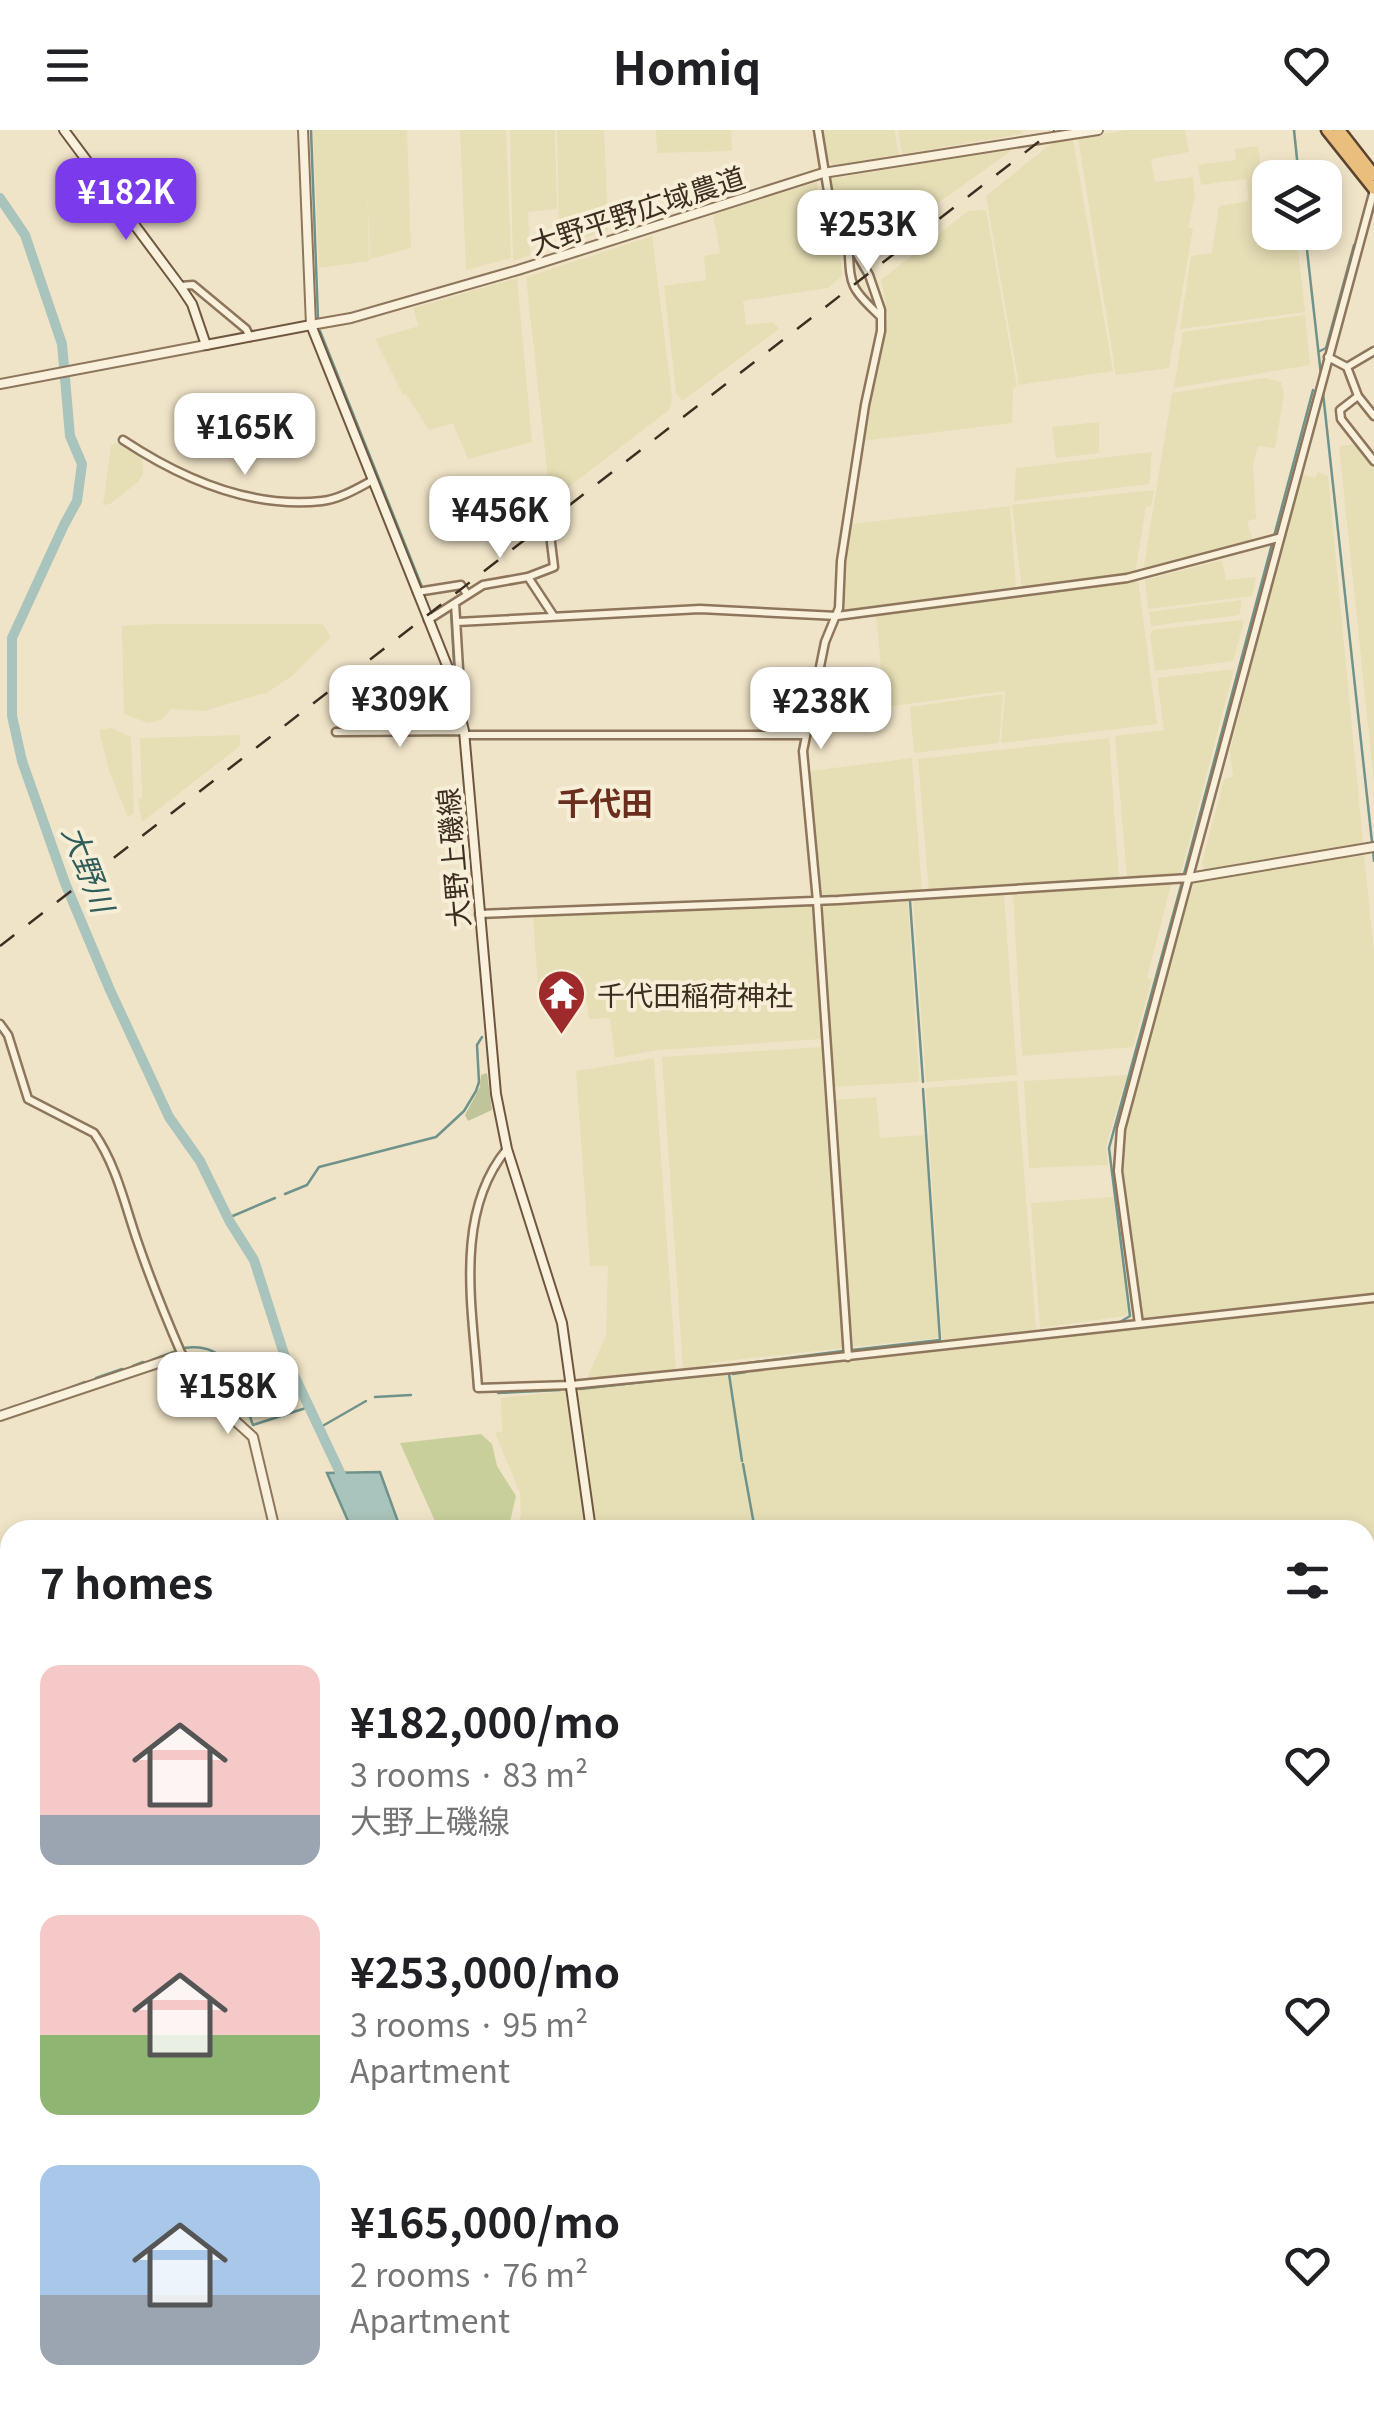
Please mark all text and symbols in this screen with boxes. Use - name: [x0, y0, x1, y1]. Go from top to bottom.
- text: Homiq: [613, 33, 761, 98]
- icon: menu: [40, 38, 95, 93]
- icon: heart: [1279, 38, 1334, 93]
- street label: 大野平野広域農道: [524, 155, 750, 263]
- pin: ¥182K: [56, 158, 196, 243]
- map controls: [1252, 160, 1342, 250]
- button: layers: [1252, 160, 1342, 250]
- text: ¥182K: [77, 167, 175, 213]
- pin: ¥253K: [798, 190, 938, 275]
- text: ¥253K: [819, 199, 917, 245]
- pin: ¥165K: [175, 393, 315, 478]
- text: ¥165K: [196, 402, 294, 448]
- pin: ¥456K: [430, 476, 570, 561]
- text: ¥456K: [451, 485, 549, 531]
- pin: ¥309K: [330, 665, 470, 750]
- pin: ¥238K: [751, 667, 891, 752]
- text: ¥309K: [351, 674, 449, 720]
- text: ¥238K: [772, 676, 870, 722]
- district label: 千代田: [557, 778, 653, 824]
- street label: 大野上磯線: [426, 787, 478, 929]
- water label: 大野川: [53, 818, 128, 921]
- temple icon: 千代田稲荷神社: [536, 968, 588, 1036]
- place label: 千代田稲荷神社: [597, 974, 793, 1014]
- pin: ¥158K: [158, 1352, 298, 1437]
- text: ¥158K: [179, 1361, 277, 1407]
- text: 7 homes: [40, 1550, 213, 1611]
- icon: filters: [1280, 1553, 1335, 1608]
- text: ¥182,000/mo: [350, 1689, 620, 1750]
- icon: home: [120, 1705, 240, 1825]
- icon: heart: [1280, 1738, 1335, 1793]
- text: 3 rooms · 83 m²: [350, 1750, 588, 1796]
- text: 大野上磯線: [350, 1796, 510, 1842]
- text: ¥253,000/mo: [350, 1939, 620, 2000]
- icon: home: [120, 1955, 240, 2075]
- icon: heart: [1280, 1988, 1335, 2043]
- text: 3 rooms · 95 m²: [350, 2000, 588, 2046]
- text: Apartment: [350, 2046, 510, 2092]
- text: ¥165,000/mo: [350, 2189, 620, 2250]
- icon: home: [120, 2205, 240, 2325]
- icon: heart: [1280, 2238, 1335, 2293]
- text: 2 rooms · 76 m²: [350, 2250, 588, 2296]
- text: Apartment: [350, 2296, 510, 2342]

